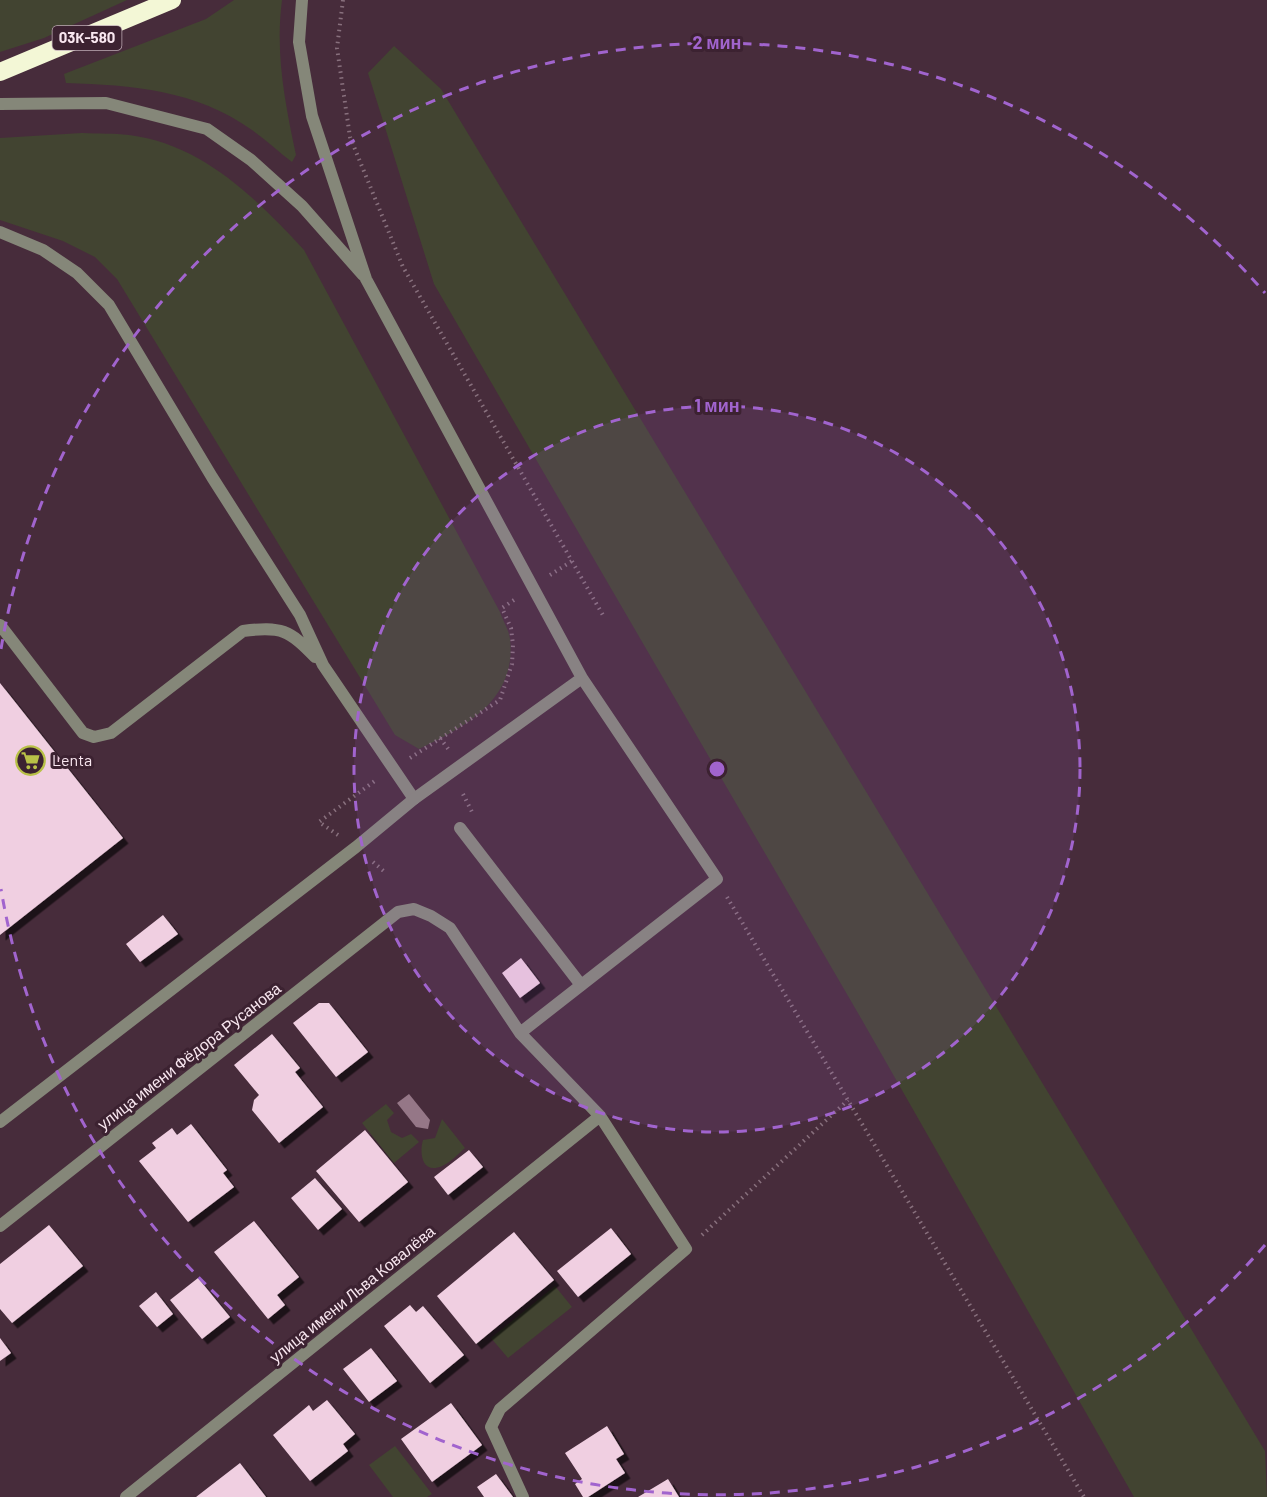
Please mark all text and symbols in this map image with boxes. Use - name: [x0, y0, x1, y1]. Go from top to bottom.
- road number: 03К-580: [52, 26, 122, 50]
- text: 2 мин: [693, 31, 741, 53]
- text: 1 мин: [694, 394, 740, 416]
- supermarket icon: Lenta: [15, 744, 47, 776]
- place label: Lenta: [52, 750, 92, 769]
- centre of rings: [707, 759, 727, 779]
- street label: улица имени Фёдора Русанова: [93, 978, 284, 1133]
- street label: улица имени Льва Ковалёва: [265, 1221, 438, 1366]

